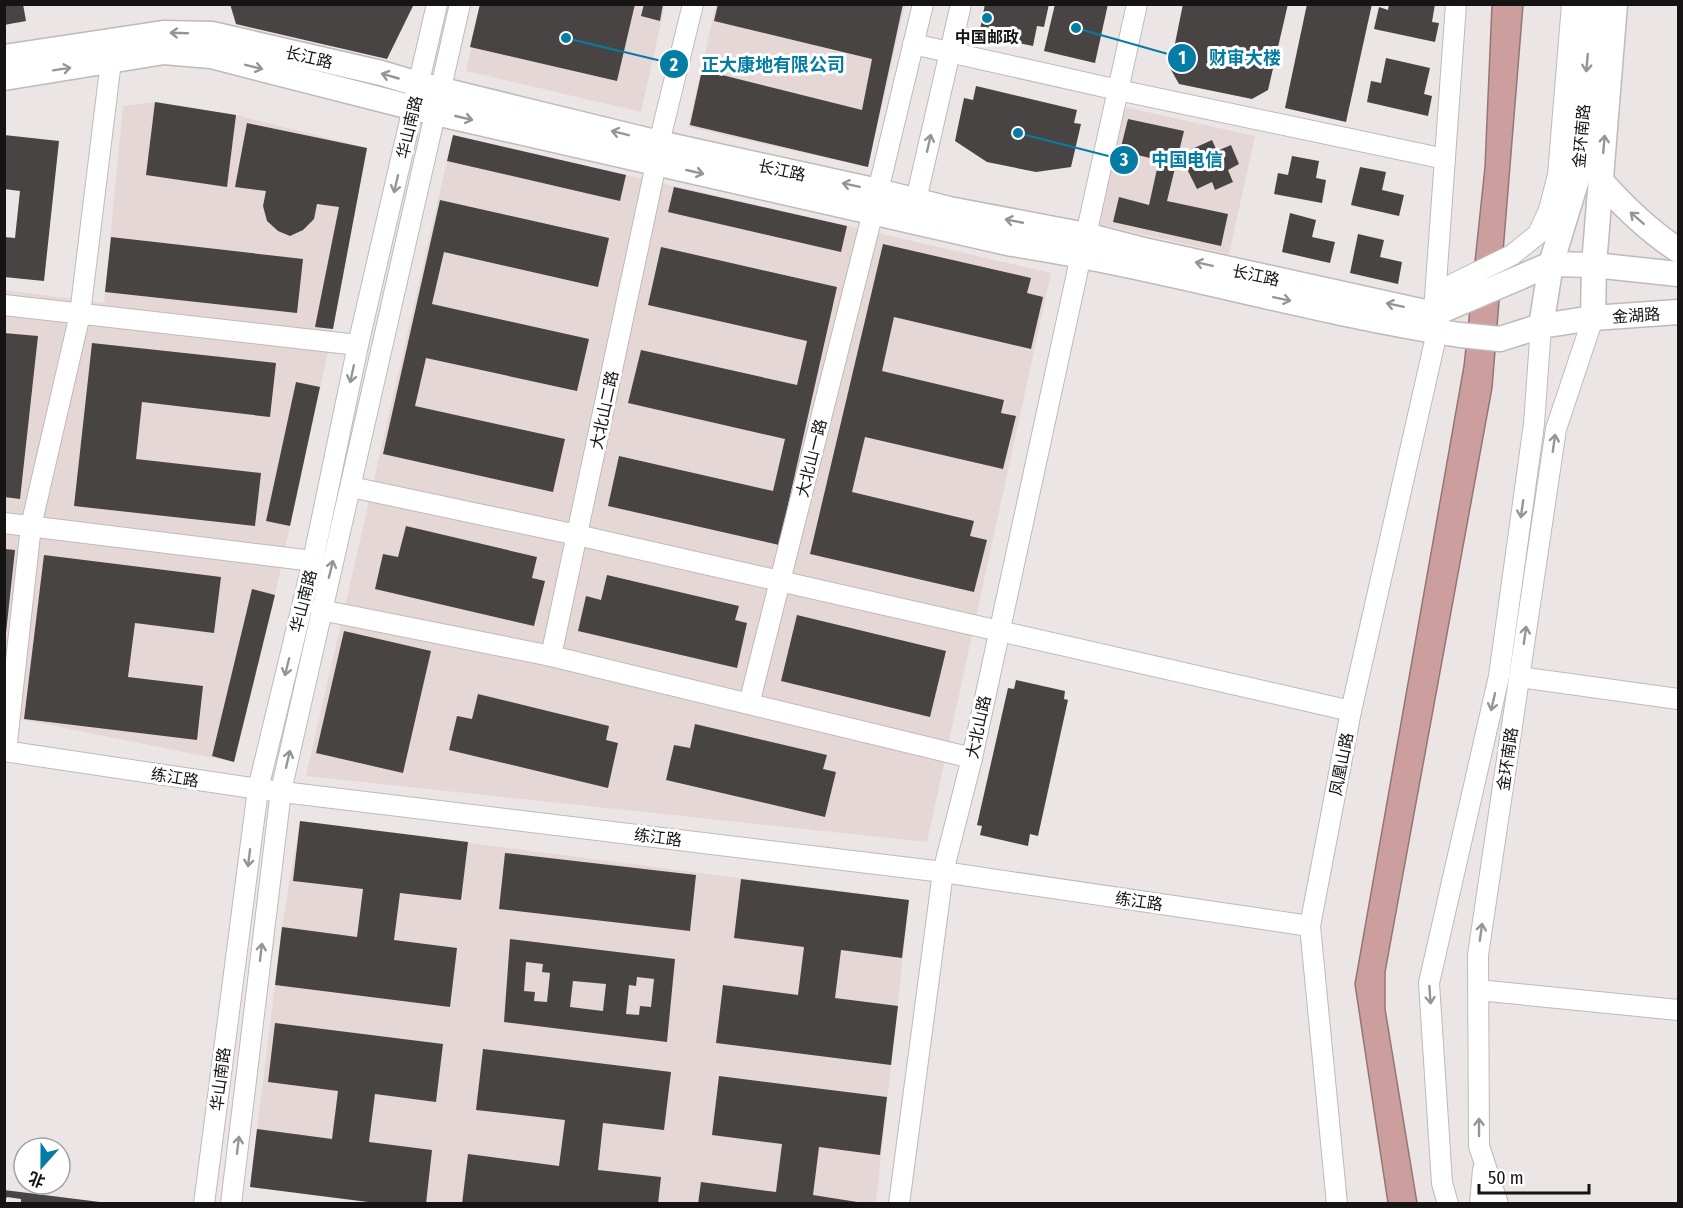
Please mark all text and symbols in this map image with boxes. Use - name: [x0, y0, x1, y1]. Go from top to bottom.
- marker: 中国邮政: [980, 11, 994, 25]
- one-way arrow: [169, 27, 189, 39]
- place label: 中国邮政: [955, 28, 1019, 47]
- callout: 财审大楼: [1167, 40, 1293, 76]
- street label: 长江路: [283, 43, 334, 72]
- callout: 正大康地有限公司: [659, 46, 857, 82]
- text: 1: [1178, 47, 1186, 69]
- text: 财审大楼: [1209, 47, 1281, 69]
- one-way arrow: [1581, 52, 1592, 72]
- text: 2: [669, 54, 678, 76]
- text: 正大康地有限公司: [701, 54, 845, 76]
- one-way arrow: [245, 62, 264, 74]
- one-way arrow: [52, 63, 72, 74]
- one-way arrow: [381, 70, 400, 81]
- street label: 华山南路: [393, 94, 426, 160]
- street label: 金环南路: [1569, 103, 1594, 169]
- one-way arrow: [455, 113, 474, 125]
- one-way arrow: [611, 127, 630, 139]
- one-way arrow: [924, 134, 936, 153]
- one-way arrow: [1599, 134, 1610, 154]
- callout: 中国电信: [1109, 142, 1235, 178]
- text: 3: [1119, 149, 1129, 171]
- text: 中国电信: [1151, 149, 1223, 171]
- street label: 长江路: [756, 156, 807, 185]
- one-way arrow: [685, 167, 704, 179]
- one-way arrow: [390, 175, 402, 194]
- one-way arrow: [842, 179, 861, 191]
- one-way arrow: [1630, 211, 1645, 225]
- one-way arrow: [1005, 215, 1024, 226]
- one-way arrow: [1195, 257, 1214, 269]
- street label: 长江路: [1230, 261, 1281, 290]
- one-way arrow: [1271, 294, 1291, 305]
- one-way arrow: [1385, 299, 1404, 311]
- street label: 金湖路: [1611, 304, 1661, 327]
- one-way arrow: [346, 364, 357, 384]
- street label: 大北山二路: [587, 369, 622, 451]
- street label: 大北山一路: [793, 417, 830, 499]
- one-way arrow: [1548, 433, 1559, 453]
- one-way arrow: [1516, 499, 1527, 519]
- one-way arrow: [326, 559, 338, 578]
- street label: 华山南路: [287, 568, 320, 634]
- one-way arrow: [1520, 626, 1531, 646]
- one-way arrow: [281, 657, 293, 676]
- one-way arrow: [1486, 692, 1498, 711]
- street label: 大北山路: [963, 694, 994, 760]
- street label: 金环南路: [1494, 726, 1521, 792]
- street label: 凤凰山路: [1326, 731, 1357, 797]
- one-way arrow: [283, 750, 294, 769]
- street label: 练江路: [150, 764, 200, 791]
- street label: 练江路: [633, 825, 683, 850]
- one-way arrow: [243, 848, 254, 868]
- street label: 练江路: [1114, 889, 1164, 914]
- one-way arrow: [1475, 923, 1486, 943]
- one-way arrow: [256, 942, 267, 962]
- one-way arrow: [1424, 984, 1435, 1004]
- street label: 华山南路: [207, 1046, 234, 1112]
- one-way arrow: [1473, 1117, 1485, 1137]
- north arrow: [12, 1136, 72, 1196]
- one-way arrow: [233, 1136, 244, 1156]
- scale bar: [1479, 1157, 1588, 1195]
- text: 50 m: [1488, 1167, 1524, 1189]
- text: 北: [26, 1168, 48, 1191]

